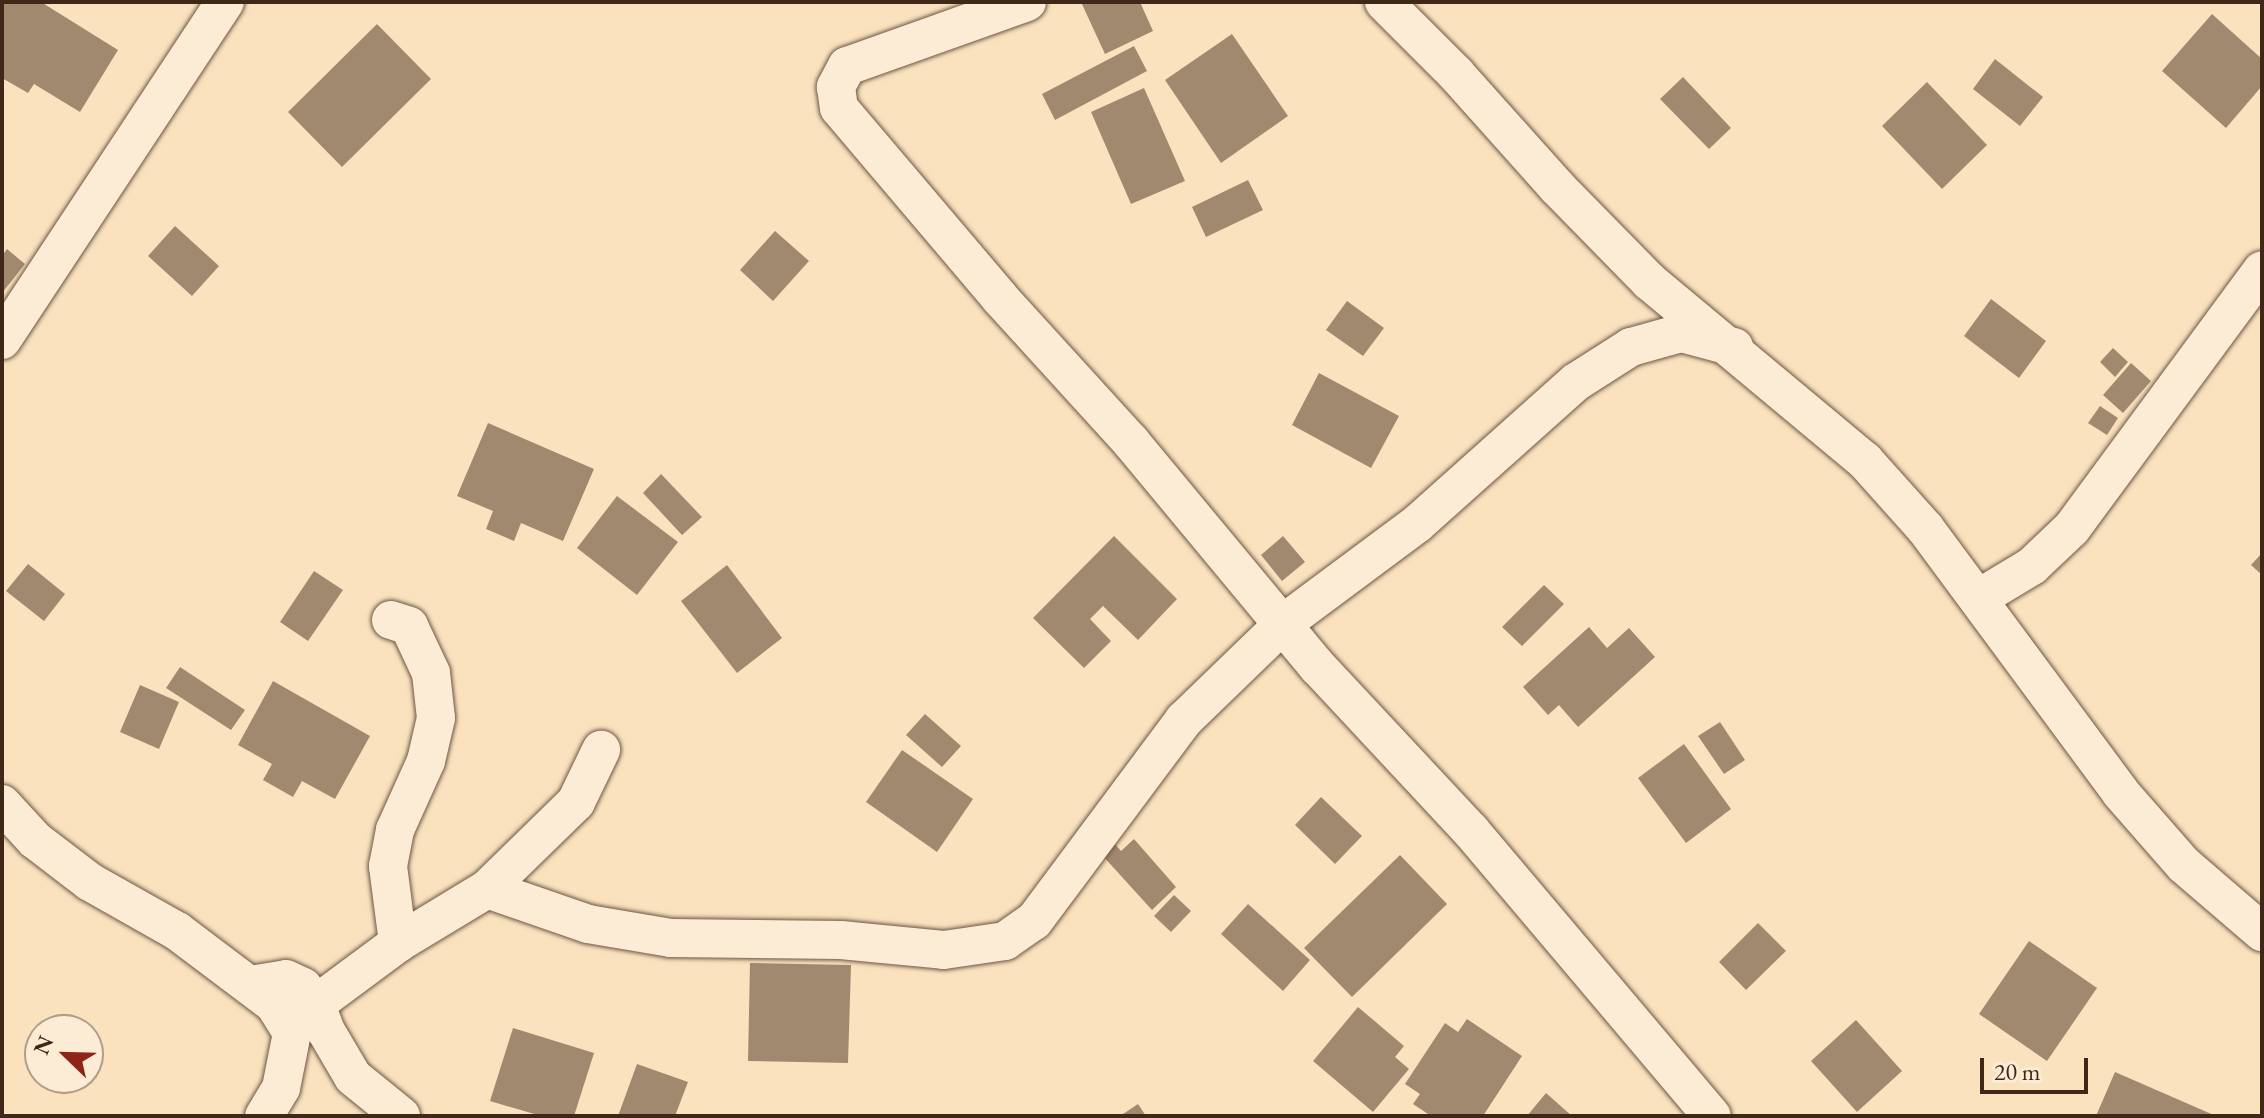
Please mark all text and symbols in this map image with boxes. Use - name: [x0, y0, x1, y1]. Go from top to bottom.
- north arrow: [24, 1014, 104, 1094]
- text: N: [26, 1031, 60, 1059]
- scale bar: [1984, 1042, 2092, 1092]
- text: 20 m: [1994, 1056, 2041, 1087]

